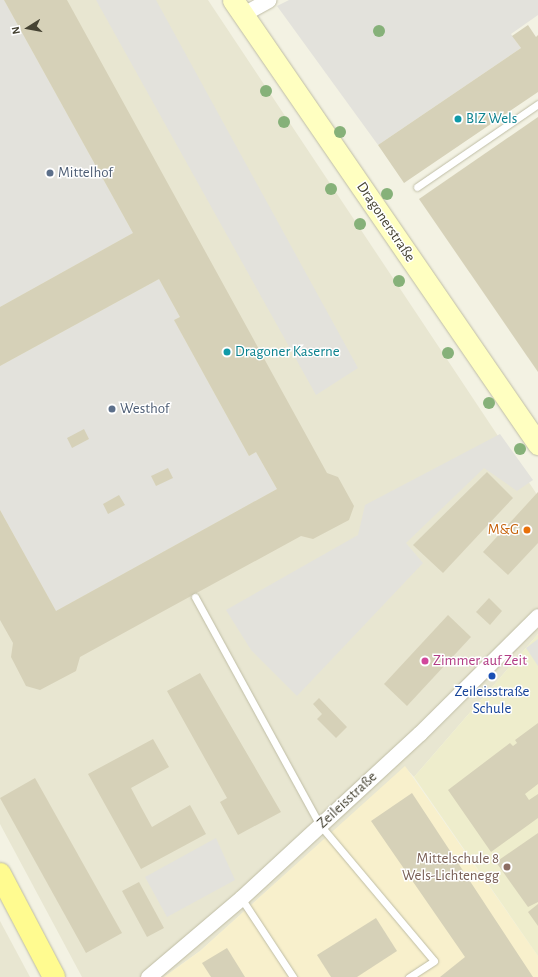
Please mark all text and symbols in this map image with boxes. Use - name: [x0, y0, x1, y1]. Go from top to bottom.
- north arrow: [8, 8, 48, 48]
- text: N: [10, 26, 22, 35]
- place label: BIZ Wels: [466, 110, 517, 128]
- marker: BIZ Wels: [453, 114, 463, 124]
- place label: Mittelhof: [58, 164, 113, 182]
- marker: Mittelhof: [45, 168, 55, 178]
- street label: Dragonerstraße: [353, 179, 419, 265]
- place label: Dragoner Kaserne: [235, 343, 340, 361]
- marker: Dragoner Kaserne: [222, 347, 232, 357]
- place label: Westhof: [120, 400, 169, 418]
- marker: Westhof: [107, 404, 117, 414]
- place label: M&G: [488, 521, 519, 539]
- marker: M&G: [522, 525, 532, 535]
- place label: Zimmer auf Zeit: [433, 652, 527, 670]
- marker: Zimmer auf Zeit: [420, 656, 430, 666]
- marker: Zeileisstraße Schule: [487, 671, 497, 681]
- place label: Zeileisstraße Schule: [454, 682, 530, 717]
- street label: Zeileisstraße: [313, 768, 381, 832]
- place label: Mittelschule 8 Wels-Lichtenegg: [402, 849, 499, 884]
- marker: Mittelschule 8 Wels-Lichtenegg: [502, 862, 512, 872]

